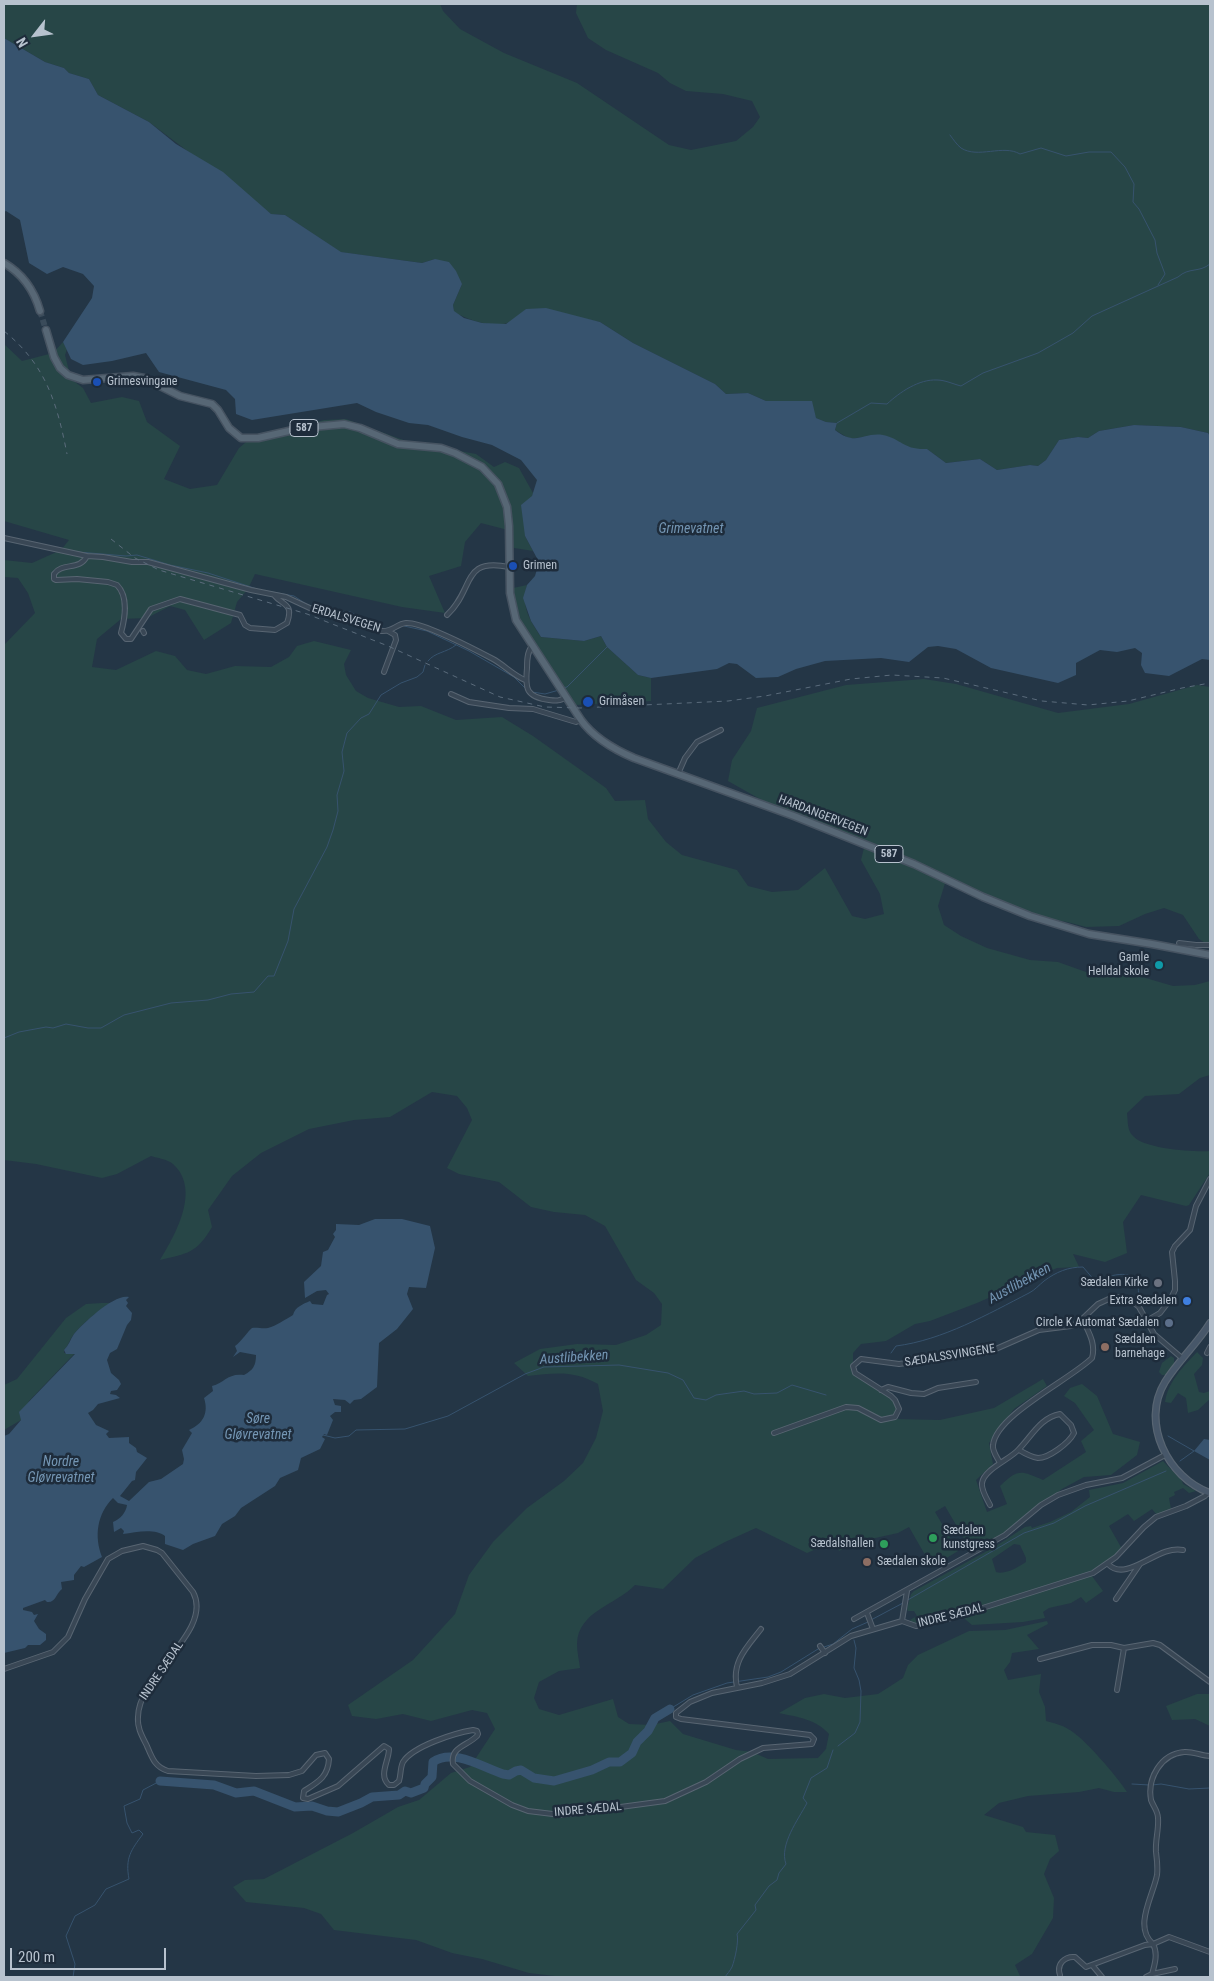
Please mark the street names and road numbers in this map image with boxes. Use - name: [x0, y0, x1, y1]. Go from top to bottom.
- road number: 587: [290, 419, 318, 436]
- street label: ERDALSVEGEN: [310, 602, 382, 636]
- street label: HARDANGERVEGEN: [776, 792, 870, 840]
- road number: 587: [875, 846, 903, 862]
- street label: SÆDALSSVINGENE: [904, 1342, 996, 1370]
- street label: INDRE SÆDAL: [916, 1601, 986, 1631]
- street label: INDRE SÆDAL: [137, 1639, 187, 1703]
- street label: INDRE SÆDAL: [554, 1800, 622, 1820]

